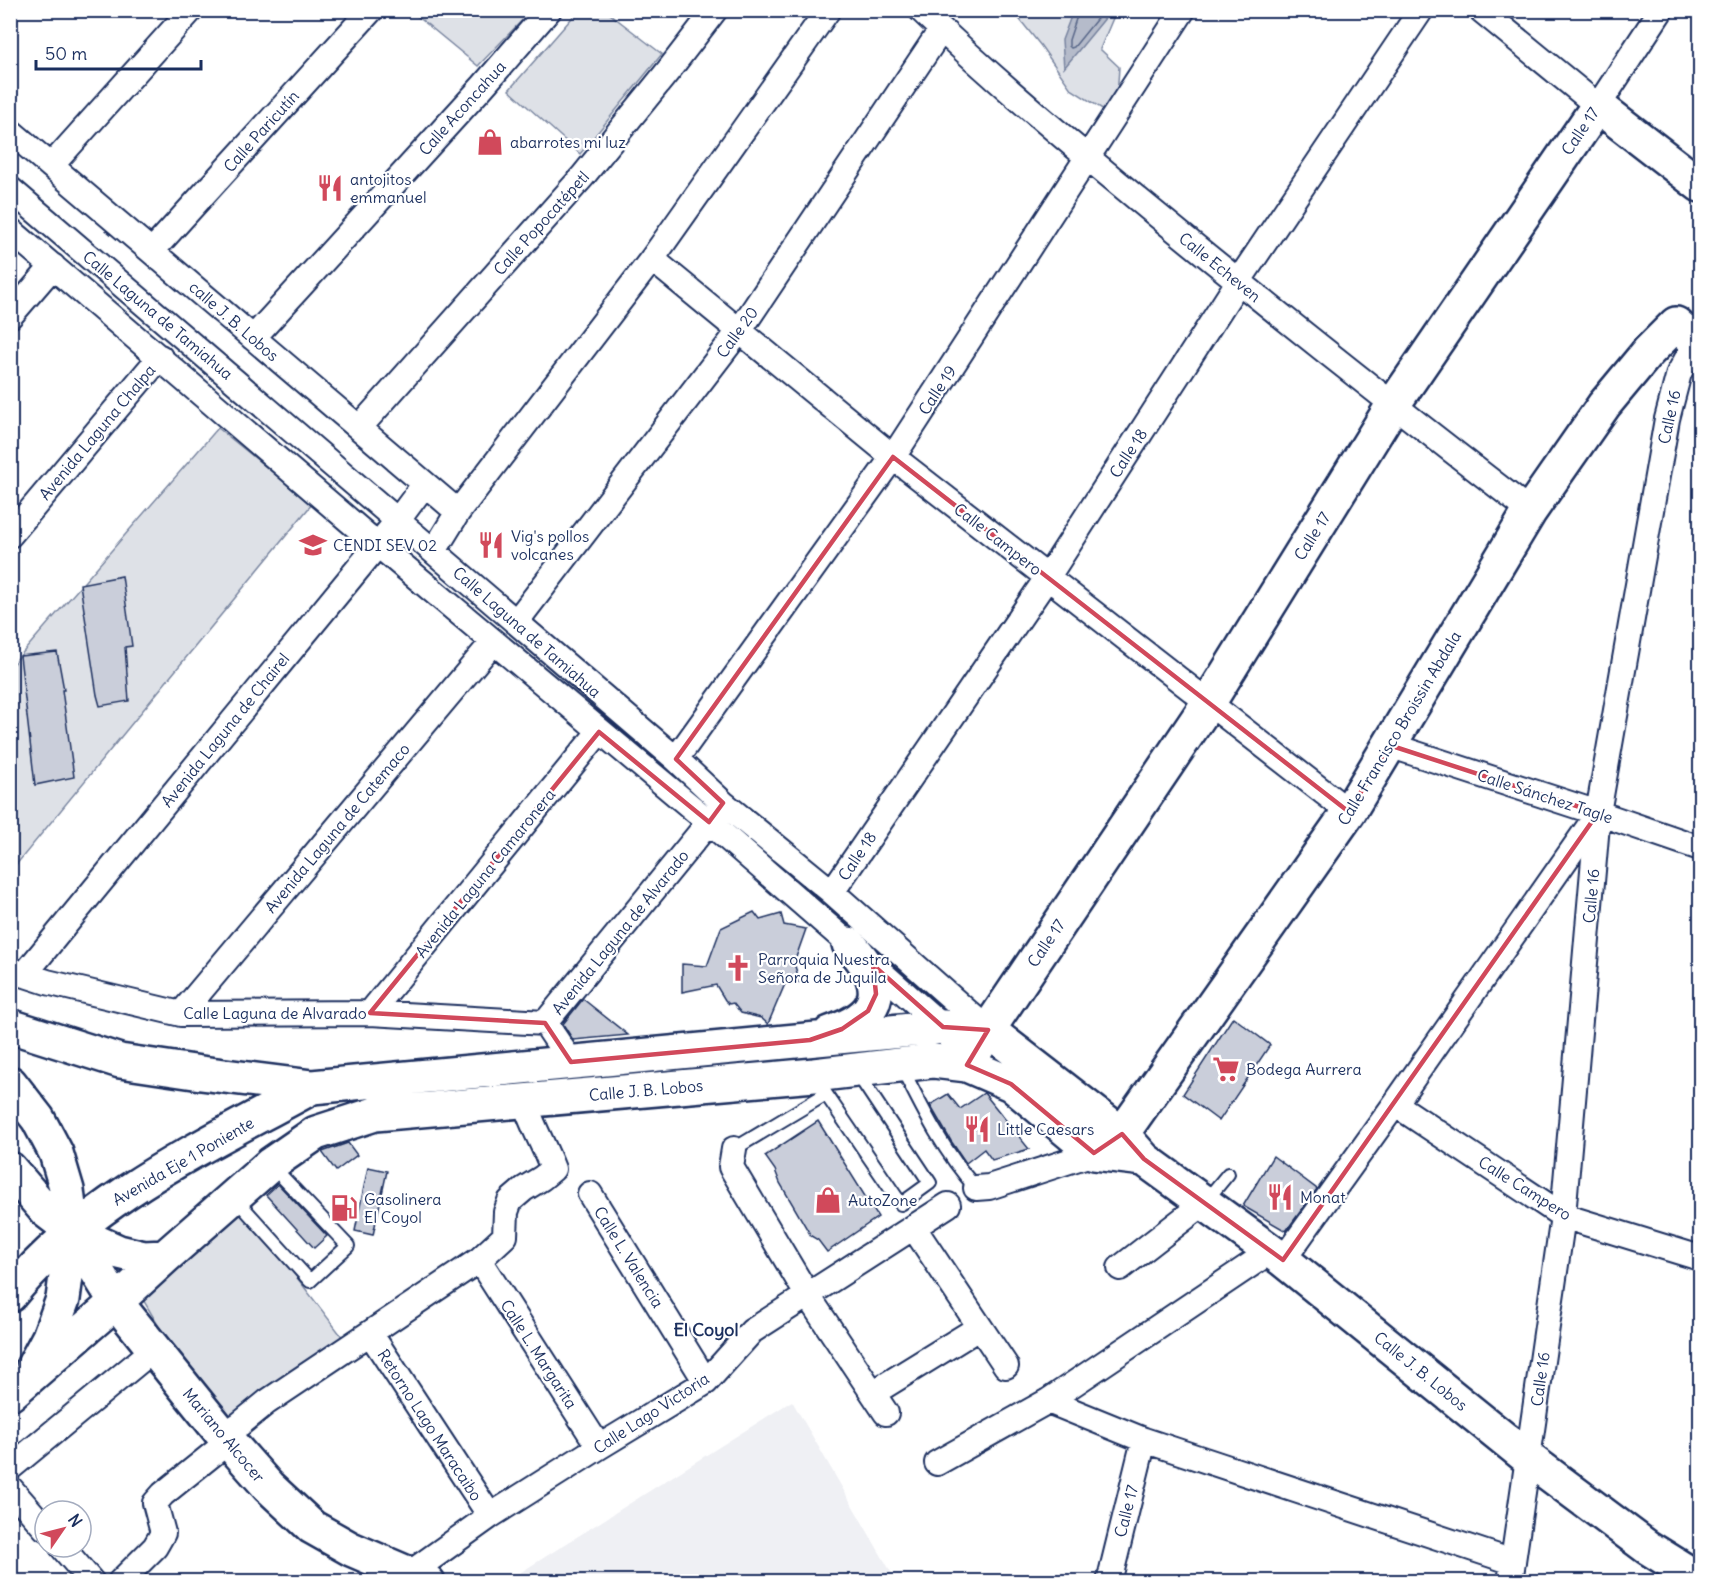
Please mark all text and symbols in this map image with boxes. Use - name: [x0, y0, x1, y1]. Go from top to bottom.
- scale bar: [36, 33, 201, 71]
- text: 50 m: [45, 42, 87, 65]
- street label: Calle Aconcahua: [414, 57, 510, 159]
- street label: Calle Paricutín: [219, 86, 303, 176]
- street label: Calle 17: [1557, 103, 1603, 159]
- shop icon: abarrotes mi luz: [475, 127, 505, 157]
- place label: abarrotes mi luz: [510, 132, 626, 152]
- street label: Calle Popocatépetl: [489, 167, 593, 279]
- place label: antojitos emmanuel: [350, 169, 426, 207]
- restaurant icon: antojitos emmanuel: [315, 173, 345, 203]
- street label: Calle Echeven: [1175, 228, 1265, 306]
- street label: Calle Laguna de Tamiahua: [79, 246, 237, 384]
- street label: calle J. B. Lobos: [185, 277, 283, 365]
- street label: Calle 20: [712, 302, 762, 362]
- street label: Avenida Laguna Chalpa: [34, 360, 160, 504]
- street label: Calle 19: [914, 362, 960, 418]
- street label: Calle 16: [1654, 388, 1684, 446]
- street label: Calle 18: [1105, 425, 1151, 481]
- street label: Calle Campero: [950, 499, 1046, 579]
- street label: Calle 17: [1289, 508, 1335, 564]
- place label: Vig's pollos volcanes: [511, 526, 589, 564]
- school or university icon: CENDI SEV 02: [298, 530, 328, 560]
- restaurant icon: Vig's pollos volcanes: [476, 530, 506, 560]
- place label: CENDI SEV 02: [333, 535, 437, 555]
- street label: Calle Laguna de Tamiahua: [449, 562, 605, 702]
- street label: Calle Francisco Broissin Abdala: [1333, 627, 1465, 829]
- street label: Avenida Laguna de Chairel: [157, 649, 293, 811]
- street label: Avenida Laguna de Catemaco: [260, 739, 414, 917]
- street label: Calle Sánchez Tagle: [1475, 765, 1615, 827]
- street label: Avenida Laguna Camaronera: [411, 785, 559, 961]
- street label: Calle 18: [833, 828, 881, 884]
- street label: Avenida Laguna de Alvarado: [547, 846, 693, 1018]
- street label: Calle 16: [1579, 868, 1603, 924]
- street label: Calle 17: [1023, 915, 1069, 971]
- place label: Parroquia Nuestra Señora de Juquila: [758, 949, 890, 987]
- church icon: Parroquia Nuestra Señora de Juquila: [723, 953, 753, 983]
- street label: Calle Laguna de Alvarado: [183, 1003, 367, 1023]
- supermarket icon: Bodega Aurrera: [1211, 1054, 1241, 1084]
- place label: Bodega Aurrera: [1246, 1059, 1362, 1079]
- street label: Calle J. B. Lobos: [588, 1075, 704, 1105]
- street label: Avenida Eje 1 Poniente: [109, 1112, 257, 1210]
- restaurant icon: Little Caesars: [962, 1114, 992, 1144]
- place label: Little Caesars: [997, 1119, 1094, 1139]
- street label: Calle Campero: [1475, 1151, 1575, 1225]
- restaurant icon: Monat: [1265, 1182, 1295, 1212]
- shop icon: AutoZone: [813, 1185, 843, 1215]
- place label: Monat: [1300, 1187, 1346, 1207]
- place label: Gasolinera El Coyol: [364, 1189, 442, 1227]
- place label: AutoZone: [848, 1190, 917, 1210]
- fuel station icon: Gasolinera El Coyol: [329, 1193, 359, 1223]
- street label: Calle L. Valencia: [590, 1203, 668, 1311]
- street label: Calle L. Margarita: [496, 1296, 582, 1412]
- district label: El Coyol: [673, 1318, 739, 1341]
- street label: Calle J. B. Lobos: [1370, 1327, 1472, 1415]
- street label: Retorno Lago Maracaibo: [373, 1345, 487, 1505]
- street label: Calle 16: [1526, 1351, 1554, 1407]
- street label: Calle Lago Victoria: [589, 1368, 713, 1458]
- street label: Mariano Alcocer: [179, 1384, 270, 1487]
- street label: Calle 17: [1110, 1483, 1142, 1539]
- north arrow: [33, 1499, 93, 1559]
- text: N: [64, 1510, 87, 1531]

